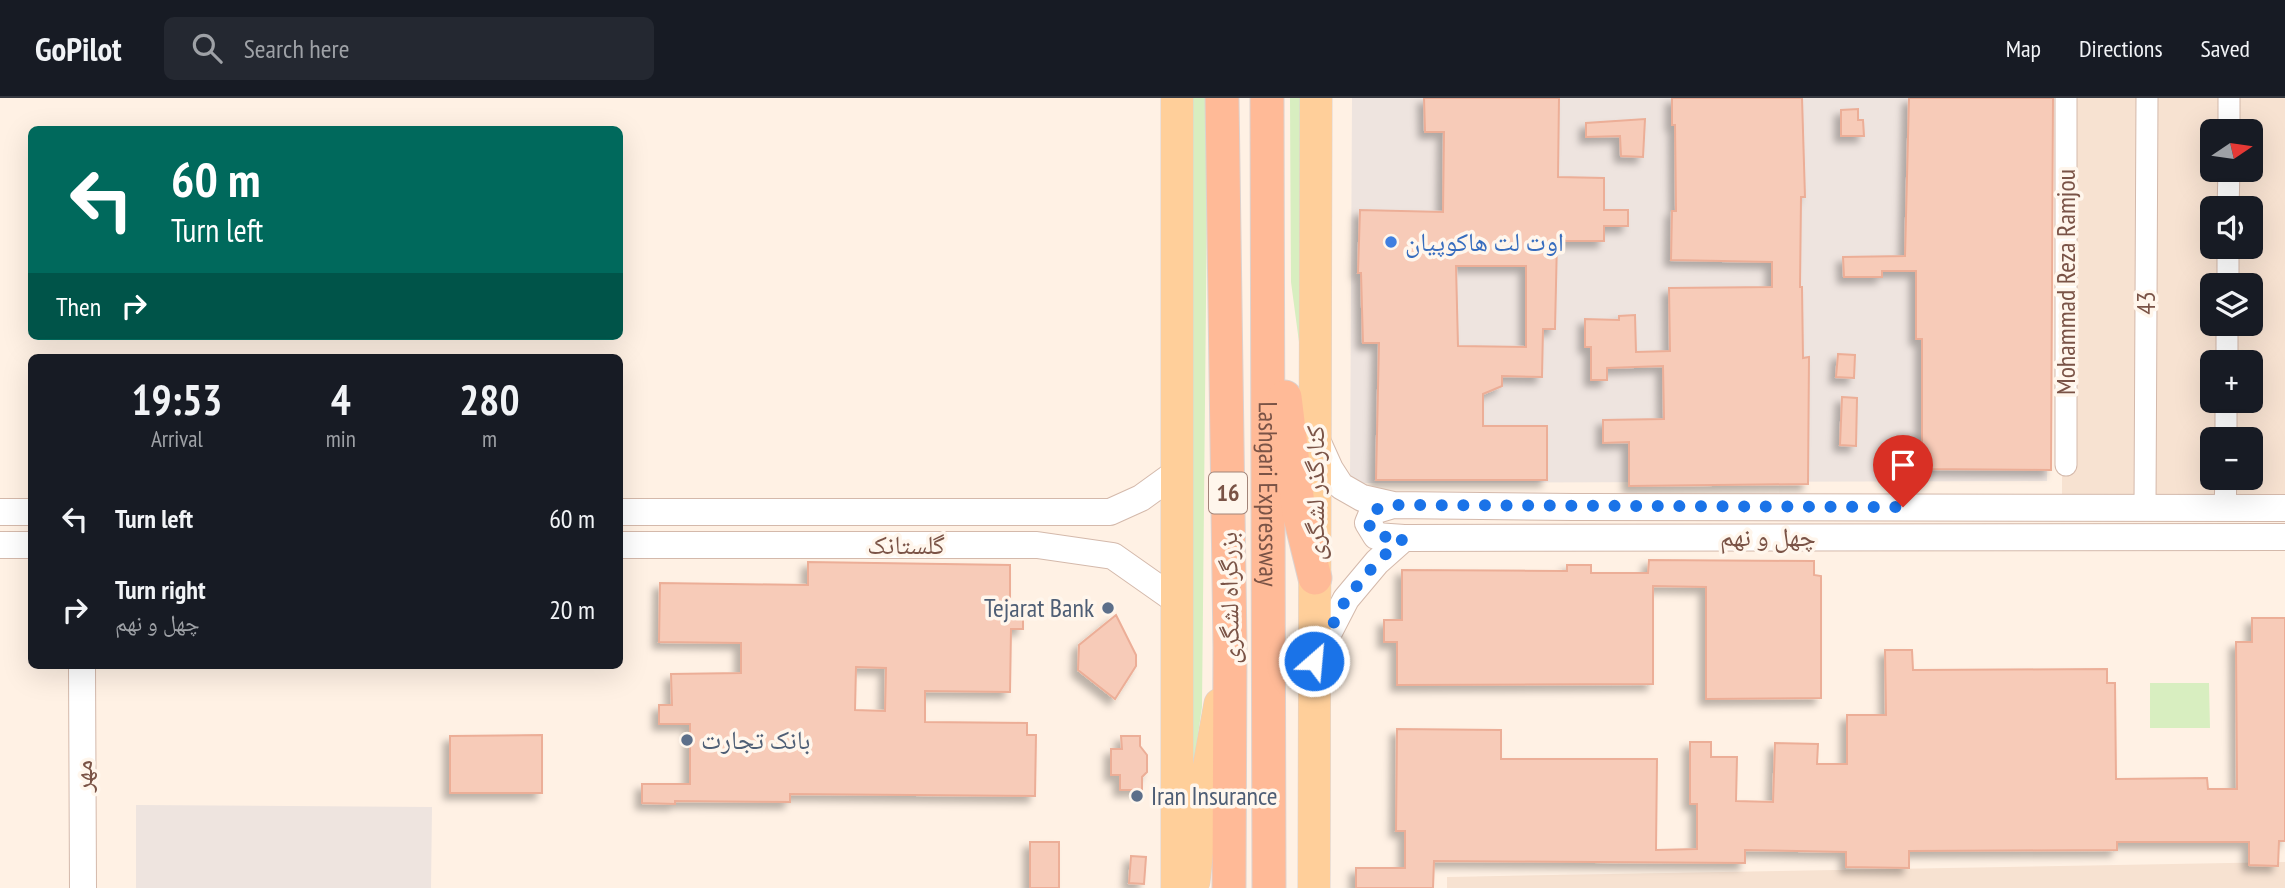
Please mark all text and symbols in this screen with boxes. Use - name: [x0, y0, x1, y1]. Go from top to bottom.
- search box: [164, 17, 654, 80]
- text: GoPilot: [35, 27, 122, 70]
- icon: search: [188, 29, 226, 67]
- text: Search here: [244, 32, 349, 65]
- text: Map: [2006, 33, 2041, 64]
- text: Directions: [2079, 33, 2163, 64]
- text: Saved: [2201, 33, 2250, 64]
- north arrow: [2200, 119, 2263, 182]
- map controls: [2200, 119, 2263, 490]
- text: 60 m: [171, 147, 260, 211]
- icon: left: [56, 154, 147, 245]
- street label: Mohammad Reza Ramjou: [2049, 169, 2082, 395]
- button: sound: [2200, 196, 2263, 259]
- text: Turn left: [171, 209, 263, 251]
- place label: اوت لت هاکوپیان: [1405, 225, 1564, 258]
- marker: اوت لت هاکوپیان: [1383, 234, 1399, 250]
- button: layers: [2200, 273, 2263, 336]
- icon: right: [115, 287, 153, 325]
- text: Then: [56, 290, 101, 323]
- street label: 43: [2129, 291, 2162, 315]
- button: +: [2200, 350, 2263, 413]
- text: 19:53: [131, 372, 222, 427]
- text: 4: [331, 372, 351, 427]
- text: 280: [459, 372, 520, 427]
- street label: Lashgari Expressway: [1252, 401, 1285, 587]
- text: Arrival: [151, 424, 203, 453]
- text: min: [326, 424, 356, 453]
- text: m: [482, 424, 497, 453]
- street label: کنارگذر لشگری: [1298, 425, 1331, 560]
- button: −: [2200, 427, 2263, 490]
- pin: [1873, 435, 1933, 507]
- icon: arrive: [1884, 446, 1922, 484]
- road number: 16: [1209, 472, 1247, 514]
- icon: left: [56, 500, 94, 538]
- text: Turn left: [115, 502, 193, 535]
- text: 60 m: [549, 502, 595, 535]
- street label: چهل و نهم: [1720, 520, 1816, 554]
- street label: گلستانک: [867, 528, 945, 561]
- street label: بزرگراه لشگری: [1211, 531, 1246, 665]
- text: Turn right: [115, 573, 206, 606]
- icon: right: [56, 591, 94, 629]
- place label: Tejarat Bank: [984, 591, 1094, 624]
- text: 20 m: [549, 593, 595, 626]
- marker: Tejarat Bank: [1100, 600, 1116, 616]
- text: چهل و نهم: [115, 608, 200, 637]
- position arrow: [1277, 624, 1351, 698]
- place label: بانک تجارت: [701, 723, 811, 756]
- marker: بانک تجارت: [679, 732, 695, 748]
- street label: مهر: [66, 760, 99, 793]
- place label: Iran Insurance: [1151, 779, 1278, 812]
- marker: Iran Insurance: [1129, 788, 1145, 804]

